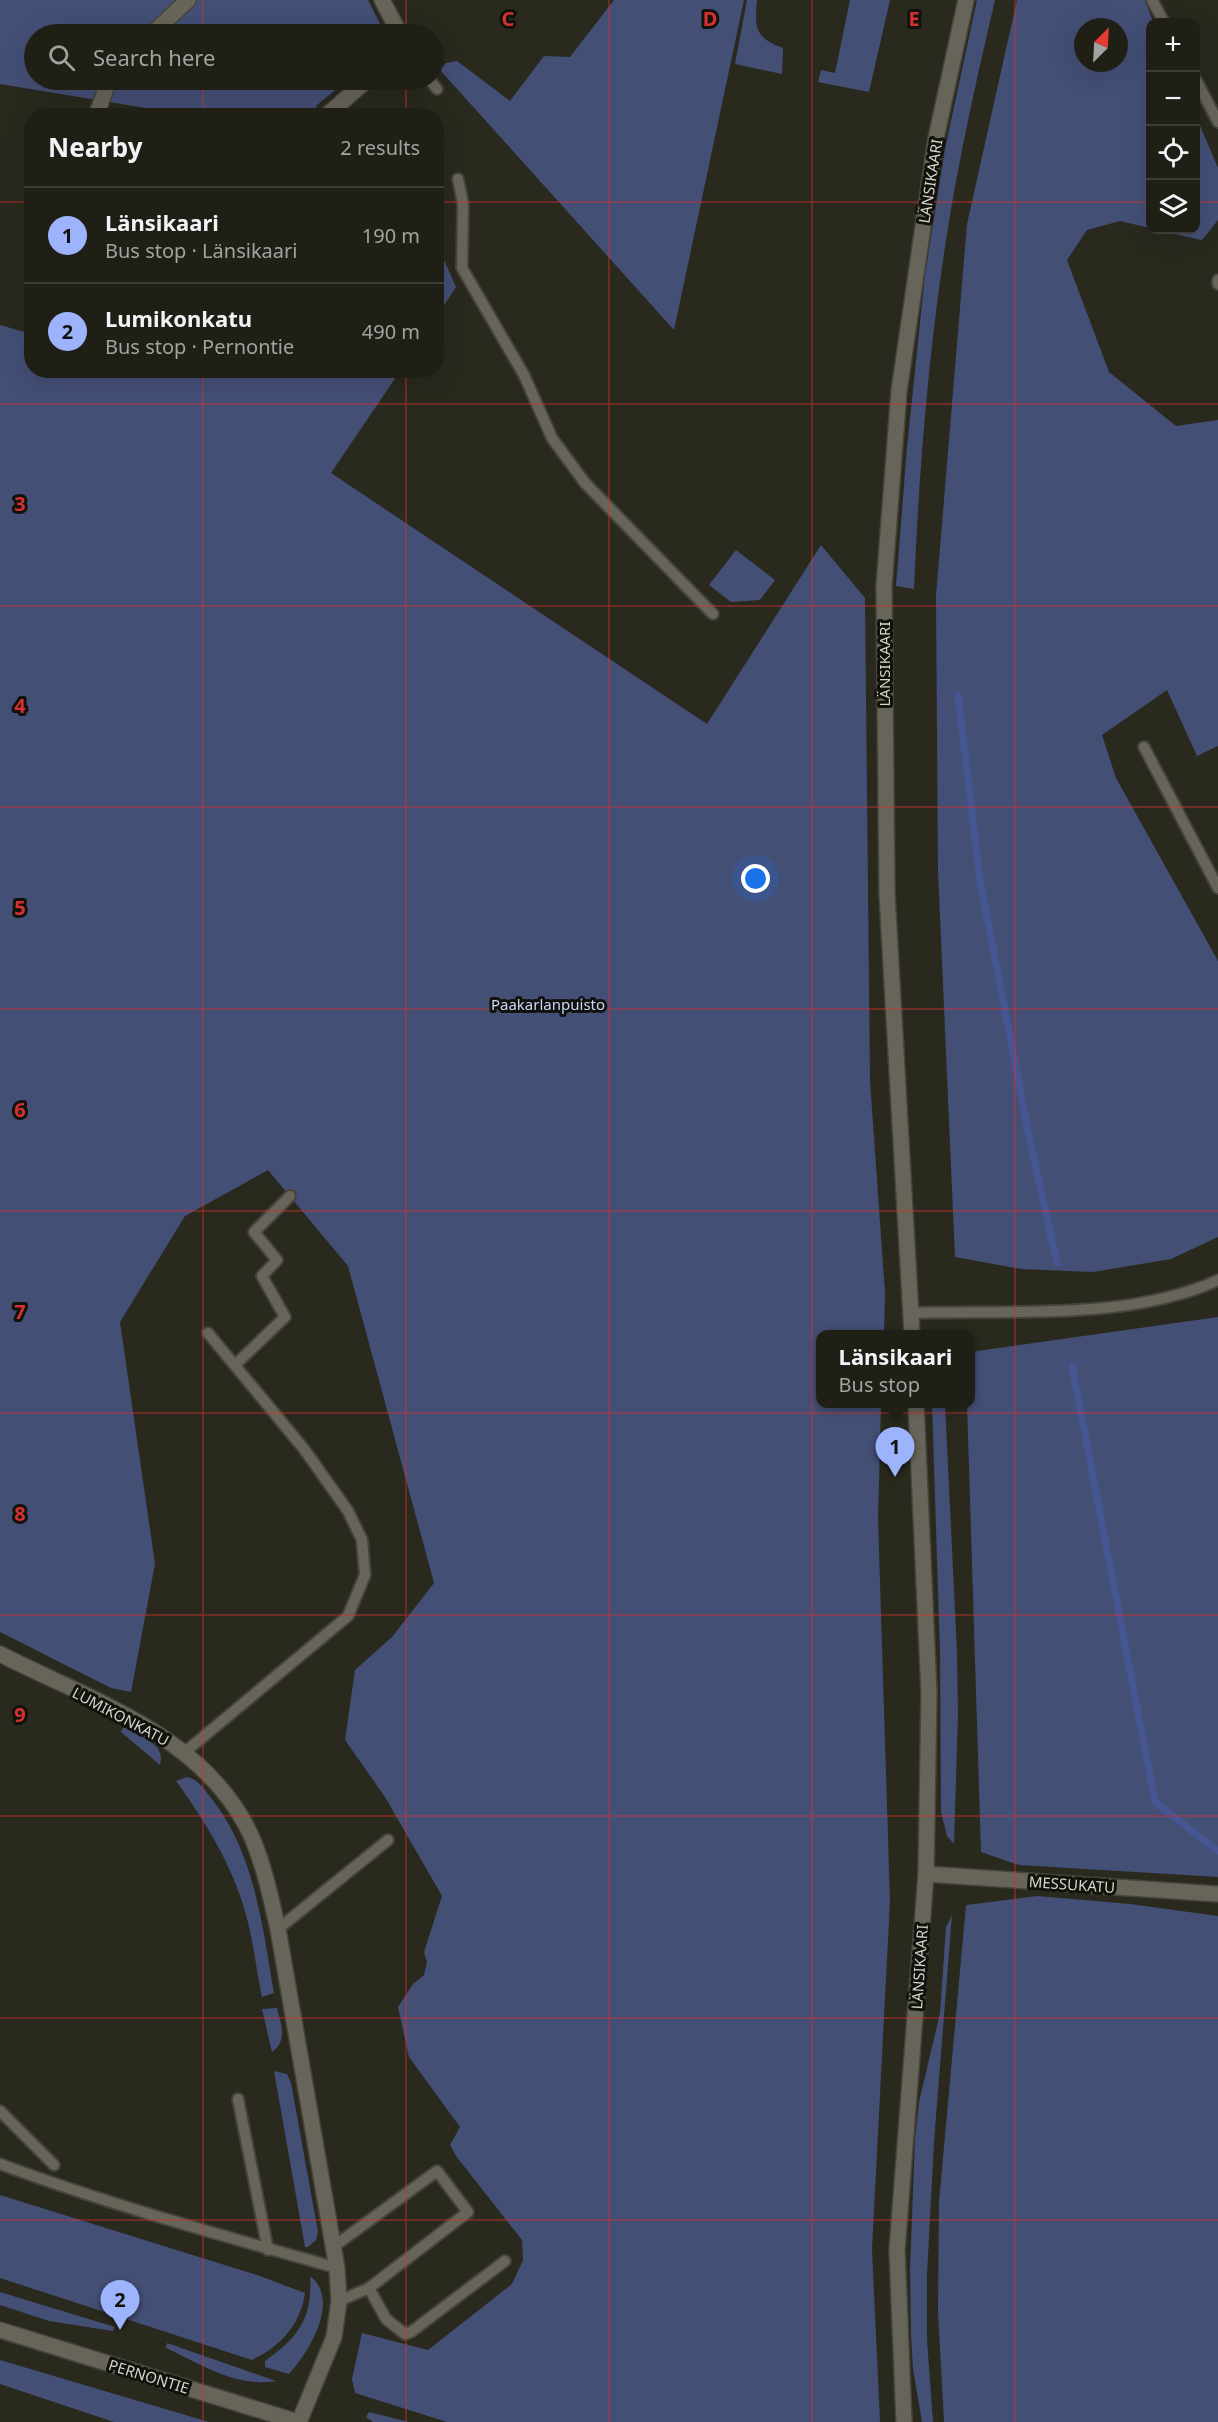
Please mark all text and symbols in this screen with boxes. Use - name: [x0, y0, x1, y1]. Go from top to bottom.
- text: C: [502, 5, 515, 32]
- text: D: [703, 5, 717, 32]
- text: E: [908, 5, 920, 32]
- north arrow: [1074, 18, 1128, 72]
- map controls: [1146, 18, 1200, 234]
- button: +: [1146, 18, 1200, 72]
- search box: [24, 24, 444, 90]
- icon: search: [45, 41, 78, 74]
- text: Search here: [93, 42, 215, 72]
- button: −: [1146, 72, 1200, 126]
- button: locate: [1146, 126, 1200, 180]
- text: Nearby: [48, 129, 143, 165]
- text: 2 results: [340, 134, 420, 161]
- street label: LÄNSIKAARI: [913, 137, 947, 225]
- button: layers: [1146, 180, 1200, 234]
- text: Länsikaari: [105, 207, 219, 237]
- text: 1: [62, 222, 73, 249]
- text: 190 m: [362, 222, 420, 249]
- text: Bus stop · Länsikaari: [105, 237, 297, 264]
- text: Lumikonkatu: [105, 303, 252, 333]
- text: 2: [62, 318, 73, 345]
- text: 490 m: [362, 318, 420, 345]
- text: Bus stop · Pernontie: [105, 333, 294, 360]
- text: 3: [14, 490, 26, 517]
- street label: LÄNSIKAARI: [874, 621, 894, 707]
- text: 4: [14, 692, 26, 719]
- your location: [741, 864, 770, 893]
- text: 5: [14, 894, 26, 921]
- park label: Paakarlanpuisto: [491, 994, 605, 1014]
- text: 6: [14, 1096, 26, 1123]
- text: 7: [14, 1298, 26, 1325]
- popup: [816, 1330, 975, 1408]
- text: Länsikaari: [839, 1341, 952, 1371]
- text: Bus stop: [839, 1371, 920, 1398]
- pin: 1: [876, 1428, 914, 1477]
- text: 8: [14, 1500, 26, 1527]
- street label: LUMIKONKATU: [69, 1682, 173, 1750]
- text: 9: [14, 1701, 26, 1728]
- street label: MESSUKATU: [1028, 1871, 1116, 1897]
- street label: LÄNSIKAARI: [906, 1924, 932, 2010]
- pin: 2: [100, 2280, 140, 2330]
- street label: PERNONTIE: [106, 2354, 192, 2398]

